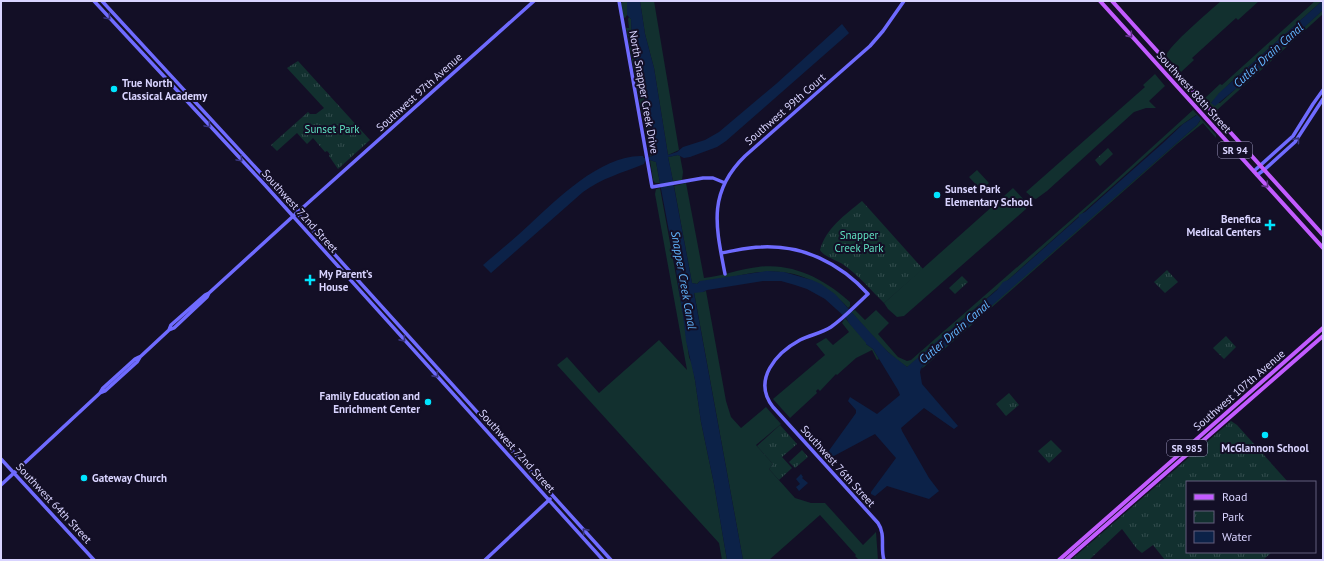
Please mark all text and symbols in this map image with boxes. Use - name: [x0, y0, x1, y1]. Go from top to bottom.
- one-way arrow: [104, 12, 111, 20]
- water label: Cutler Drain Canal: [1230, 19, 1307, 90]
- street label: North Snapper Creek Drive: [626, 29, 662, 155]
- one-way arrow: [1125, 30, 1133, 38]
- street label: Southwest 88th Street: [1154, 48, 1235, 136]
- street label: Southwest 97th Avenue: [373, 49, 465, 134]
- street label: Southwest 99th Court: [742, 70, 828, 148]
- place label: True North Classical Academy: [122, 76, 208, 103]
- marker: True North Classical Academy: [109, 84, 119, 94]
- one-way arrow: [204, 120, 211, 128]
- park label: Sunset Park: [305, 122, 360, 136]
- one-way arrow: [1292, 137, 1299, 144]
- road number: SR 94: [1218, 142, 1252, 158]
- one-way arrow: [235, 154, 243, 162]
- street label: Southwest 72nd Street: [259, 166, 341, 256]
- one-way arrow: [1261, 180, 1269, 188]
- place label: Sunset Park Elementary School: [945, 182, 1033, 209]
- marker: Sunset Park Elementary School: [932, 190, 942, 200]
- place label: Benefica Medical Centers: [1186, 212, 1261, 239]
- marker: Benefica Medical Centers: [1264, 219, 1276, 231]
- park label: Snapper Creek Park: [835, 228, 884, 255]
- water label: Snapper Creek Canal: [668, 230, 700, 331]
- place label: My Parent’s House: [319, 267, 373, 294]
- marker: My Parent’s House: [304, 274, 316, 286]
- water label: Cutler Drain Canal: [915, 297, 993, 367]
- one-way arrow: [398, 334, 405, 341]
- street label: Southwest 107th Avenue: [1190, 346, 1288, 434]
- one-way arrow: [432, 370, 439, 378]
- place label: Family Education and Enrichment Center: [320, 389, 420, 416]
- marker: Family Education and Enrichment Center: [423, 397, 433, 407]
- street label: Southwest 72nd Street: [476, 406, 558, 496]
- street label: Southwest 76th Street: [798, 422, 879, 510]
- marker: McGlannon School: [1260, 430, 1270, 440]
- road number: SR 985: [1167, 440, 1207, 456]
- place label: McGlannon School: [1221, 441, 1309, 455]
- street label: Southwest 64th Street: [13, 460, 95, 546]
- place label: Gateway Church: [92, 471, 167, 485]
- marker: Gateway Church: [79, 473, 89, 483]
- legend: [1186, 481, 1316, 553]
- text: Road: [1222, 489, 1247, 504]
- text: Park: [1222, 509, 1244, 524]
- one-way arrow: [582, 528, 590, 536]
- text: Water: [1222, 529, 1252, 544]

